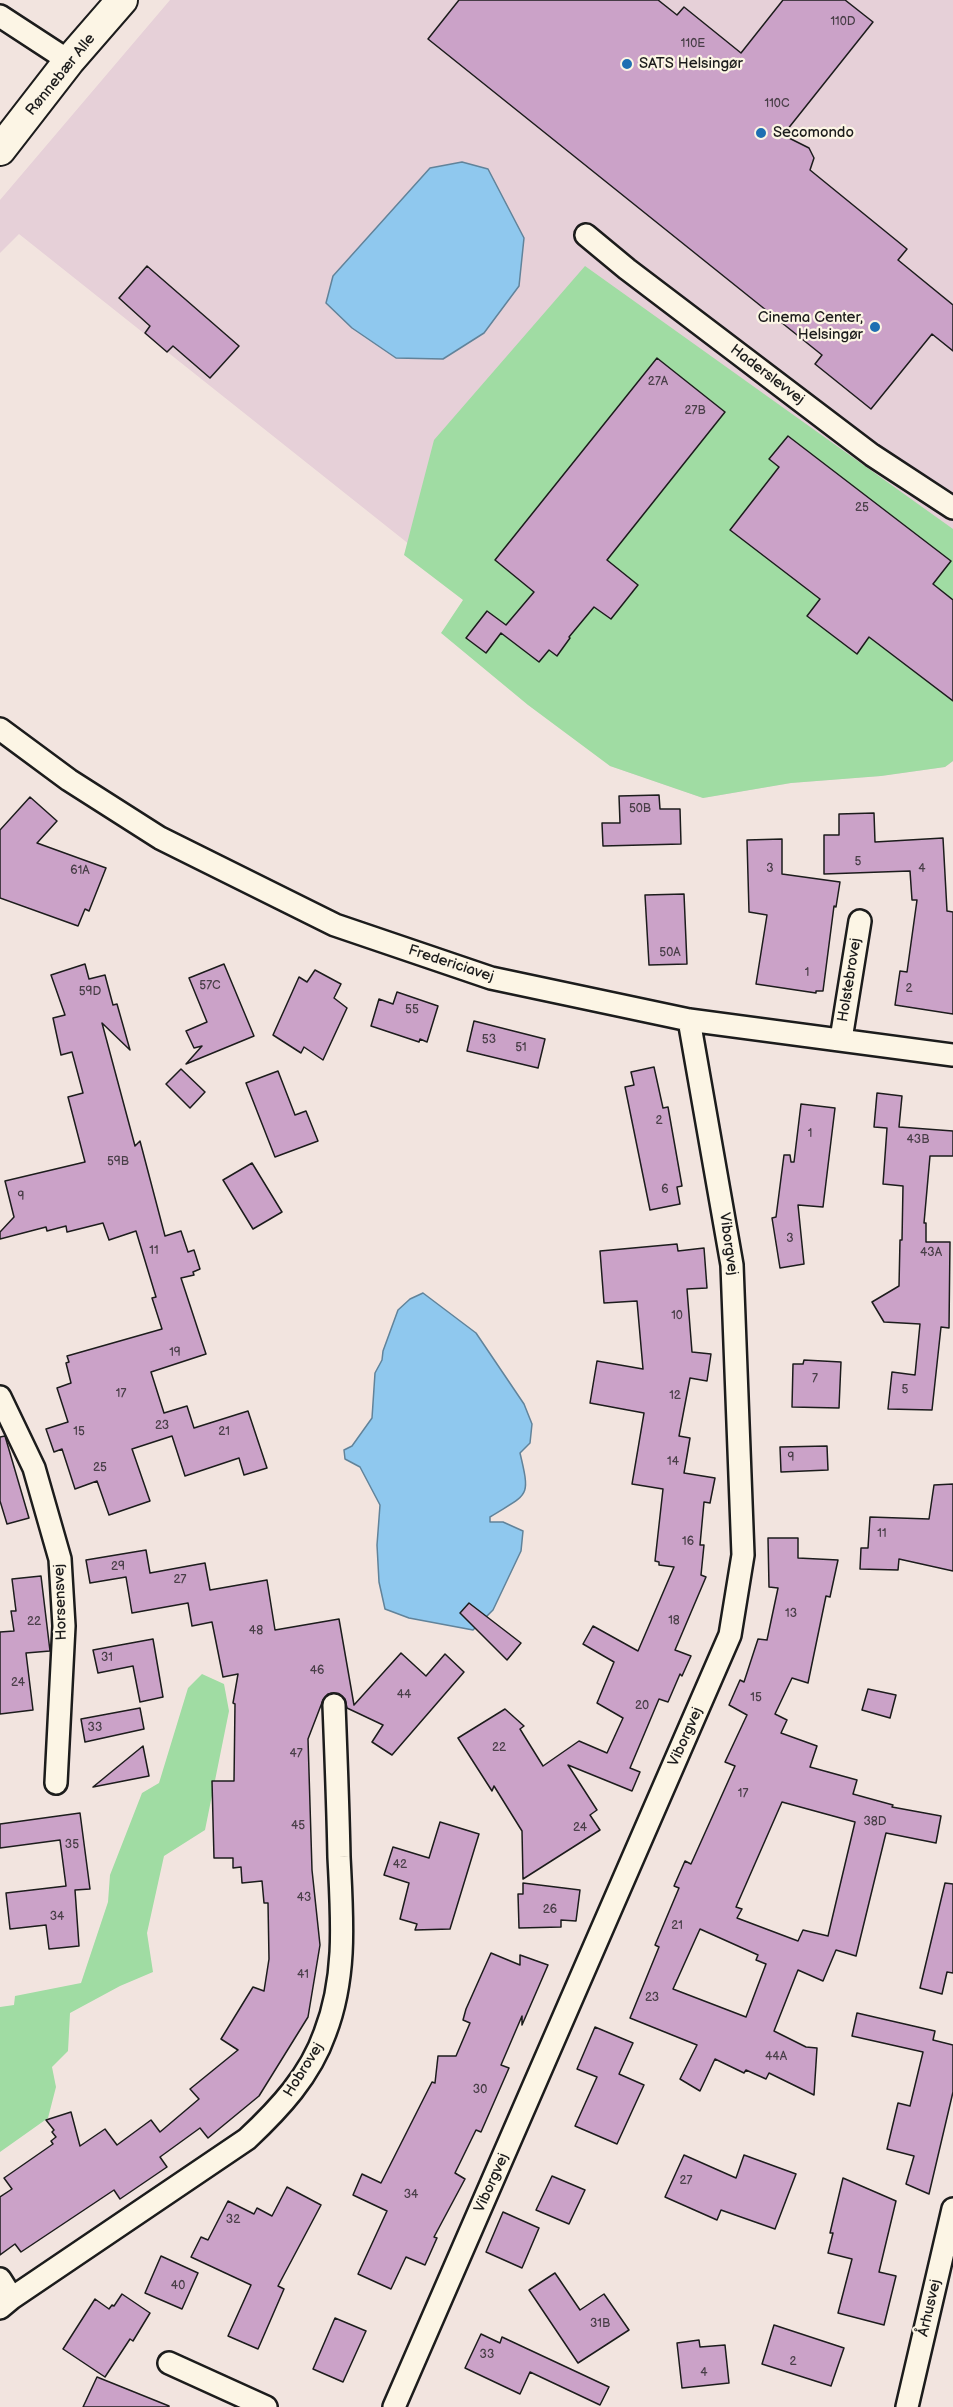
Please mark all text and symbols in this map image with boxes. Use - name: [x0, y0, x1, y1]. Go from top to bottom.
- house number: 110D: [830, 15, 856, 29]
- street label: Rønnebær Alle: [22, 30, 100, 120]
- house number: 110E: [681, 37, 705, 51]
- place label: SATS Helsingør: [639, 55, 743, 73]
- marker: SATS Helsingør: [620, 57, 634, 71]
- house number: 110C: [765, 97, 789, 111]
- place label: Secomondo: [773, 124, 854, 142]
- marker: Secomondo: [754, 126, 768, 140]
- place label: Cinema Center, Helsingør: [758, 309, 863, 344]
- marker: Cinema Center, Helsingør: [868, 320, 882, 334]
- street label: Haderslevvej: [726, 341, 808, 409]
- house number: 27A: [648, 375, 668, 389]
- house number: 27B: [684, 404, 706, 418]
- house number: 25: [855, 501, 869, 515]
- house number: 50B: [629, 802, 651, 816]
- house number: 5: [855, 855, 861, 869]
- house number: 3: [766, 862, 774, 876]
- house number: 4: [918, 862, 926, 876]
- house number: 61A: [70, 864, 90, 878]
- street label: Holstebrovej: [834, 937, 866, 1023]
- street label: Fredericiavej: [406, 942, 496, 986]
- house number: 50A: [659, 946, 681, 960]
- house number: 1: [805, 966, 809, 980]
- house number: 57C: [199, 979, 221, 993]
- house number: 2: [905, 982, 913, 996]
- house number: 59D: [79, 985, 101, 999]
- house number: 55: [405, 1003, 419, 1017]
- house number: 53: [482, 1033, 496, 1047]
- house number: 51: [515, 1041, 527, 1055]
- house number: 2: [655, 1114, 663, 1128]
- house number: 1: [808, 1127, 812, 1141]
- house number: 43B: [907, 1133, 929, 1147]
- house number: 59B: [107, 1155, 129, 1169]
- house number: 6: [661, 1183, 669, 1197]
- house number: 9: [18, 1190, 24, 1204]
- street label: Viborgvej: [715, 1212, 741, 1276]
- house number: 3: [786, 1232, 794, 1246]
- house number: 11: [149, 1244, 159, 1258]
- house number: 43A: [920, 1246, 942, 1260]
- house number: 10: [671, 1309, 683, 1323]
- house number: 19: [169, 1346, 181, 1360]
- house number: 7: [812, 1372, 818, 1386]
- house number: 5: [902, 1383, 908, 1397]
- house number: 17: [116, 1387, 126, 1401]
- house number: 12: [669, 1389, 681, 1403]
- house number: 23: [155, 1419, 169, 1433]
- house number: 15: [73, 1425, 85, 1439]
- house number: 21: [218, 1425, 230, 1439]
- house number: 9: [788, 1451, 794, 1465]
- house number: 14: [667, 1455, 679, 1469]
- house number: 25: [93, 1461, 107, 1475]
- house number: 11: [877, 1527, 887, 1541]
- house number: 16: [682, 1535, 694, 1549]
- house number: 29: [111, 1560, 125, 1574]
- street label: Horsensvej: [51, 1563, 71, 1641]
- house number: 27: [174, 1573, 186, 1587]
- house number: 13: [785, 1607, 797, 1621]
- house number: 18: [668, 1614, 680, 1628]
- house number: 22: [27, 1615, 41, 1629]
- house number: 48: [249, 1624, 263, 1638]
- house number: 31: [101, 1651, 113, 1665]
- house number: 46: [310, 1664, 324, 1678]
- house number: 24: [11, 1676, 25, 1690]
- house number: 44: [397, 1688, 411, 1702]
- house number: 15: [750, 1691, 762, 1705]
- house number: 20: [635, 1699, 649, 1713]
- street label: Viborgvej: [665, 1705, 707, 1769]
- house number: 33: [88, 1721, 102, 1735]
- house number: 22: [492, 1741, 506, 1755]
- house number: 47: [289, 1747, 303, 1761]
- house number: 17: [738, 1787, 748, 1801]
- house number: 38D: [863, 1815, 887, 1829]
- house number: 45: [291, 1819, 305, 1833]
- house number: 24: [573, 1821, 587, 1835]
- house number: 35: [65, 1838, 79, 1852]
- house number: 42: [393, 1858, 407, 1872]
- house number: 43: [297, 1891, 311, 1905]
- house number: 26: [543, 1903, 557, 1917]
- house number: 34: [50, 1910, 64, 1924]
- house number: 21: [671, 1919, 683, 1933]
- house number: 41: [297, 1968, 309, 1982]
- house number: 23: [645, 1991, 659, 2005]
- street label: Hobrovej: [280, 2039, 328, 2101]
- house number: 44A: [765, 2050, 787, 2064]
- house number: 30: [473, 2083, 487, 2097]
- street label: Viborgvej: [471, 2151, 513, 2215]
- house number: 27: [680, 2174, 692, 2188]
- house number: 34: [404, 2188, 418, 2202]
- house number: 32: [226, 2213, 240, 2227]
- street label: Århusvej: [915, 2278, 945, 2338]
- house number: 40: [171, 2279, 185, 2293]
- house number: 31B: [590, 2317, 610, 2331]
- house number: 33: [480, 2348, 494, 2362]
- house number: 2: [789, 2355, 797, 2369]
- house number: 4: [700, 2366, 708, 2380]

